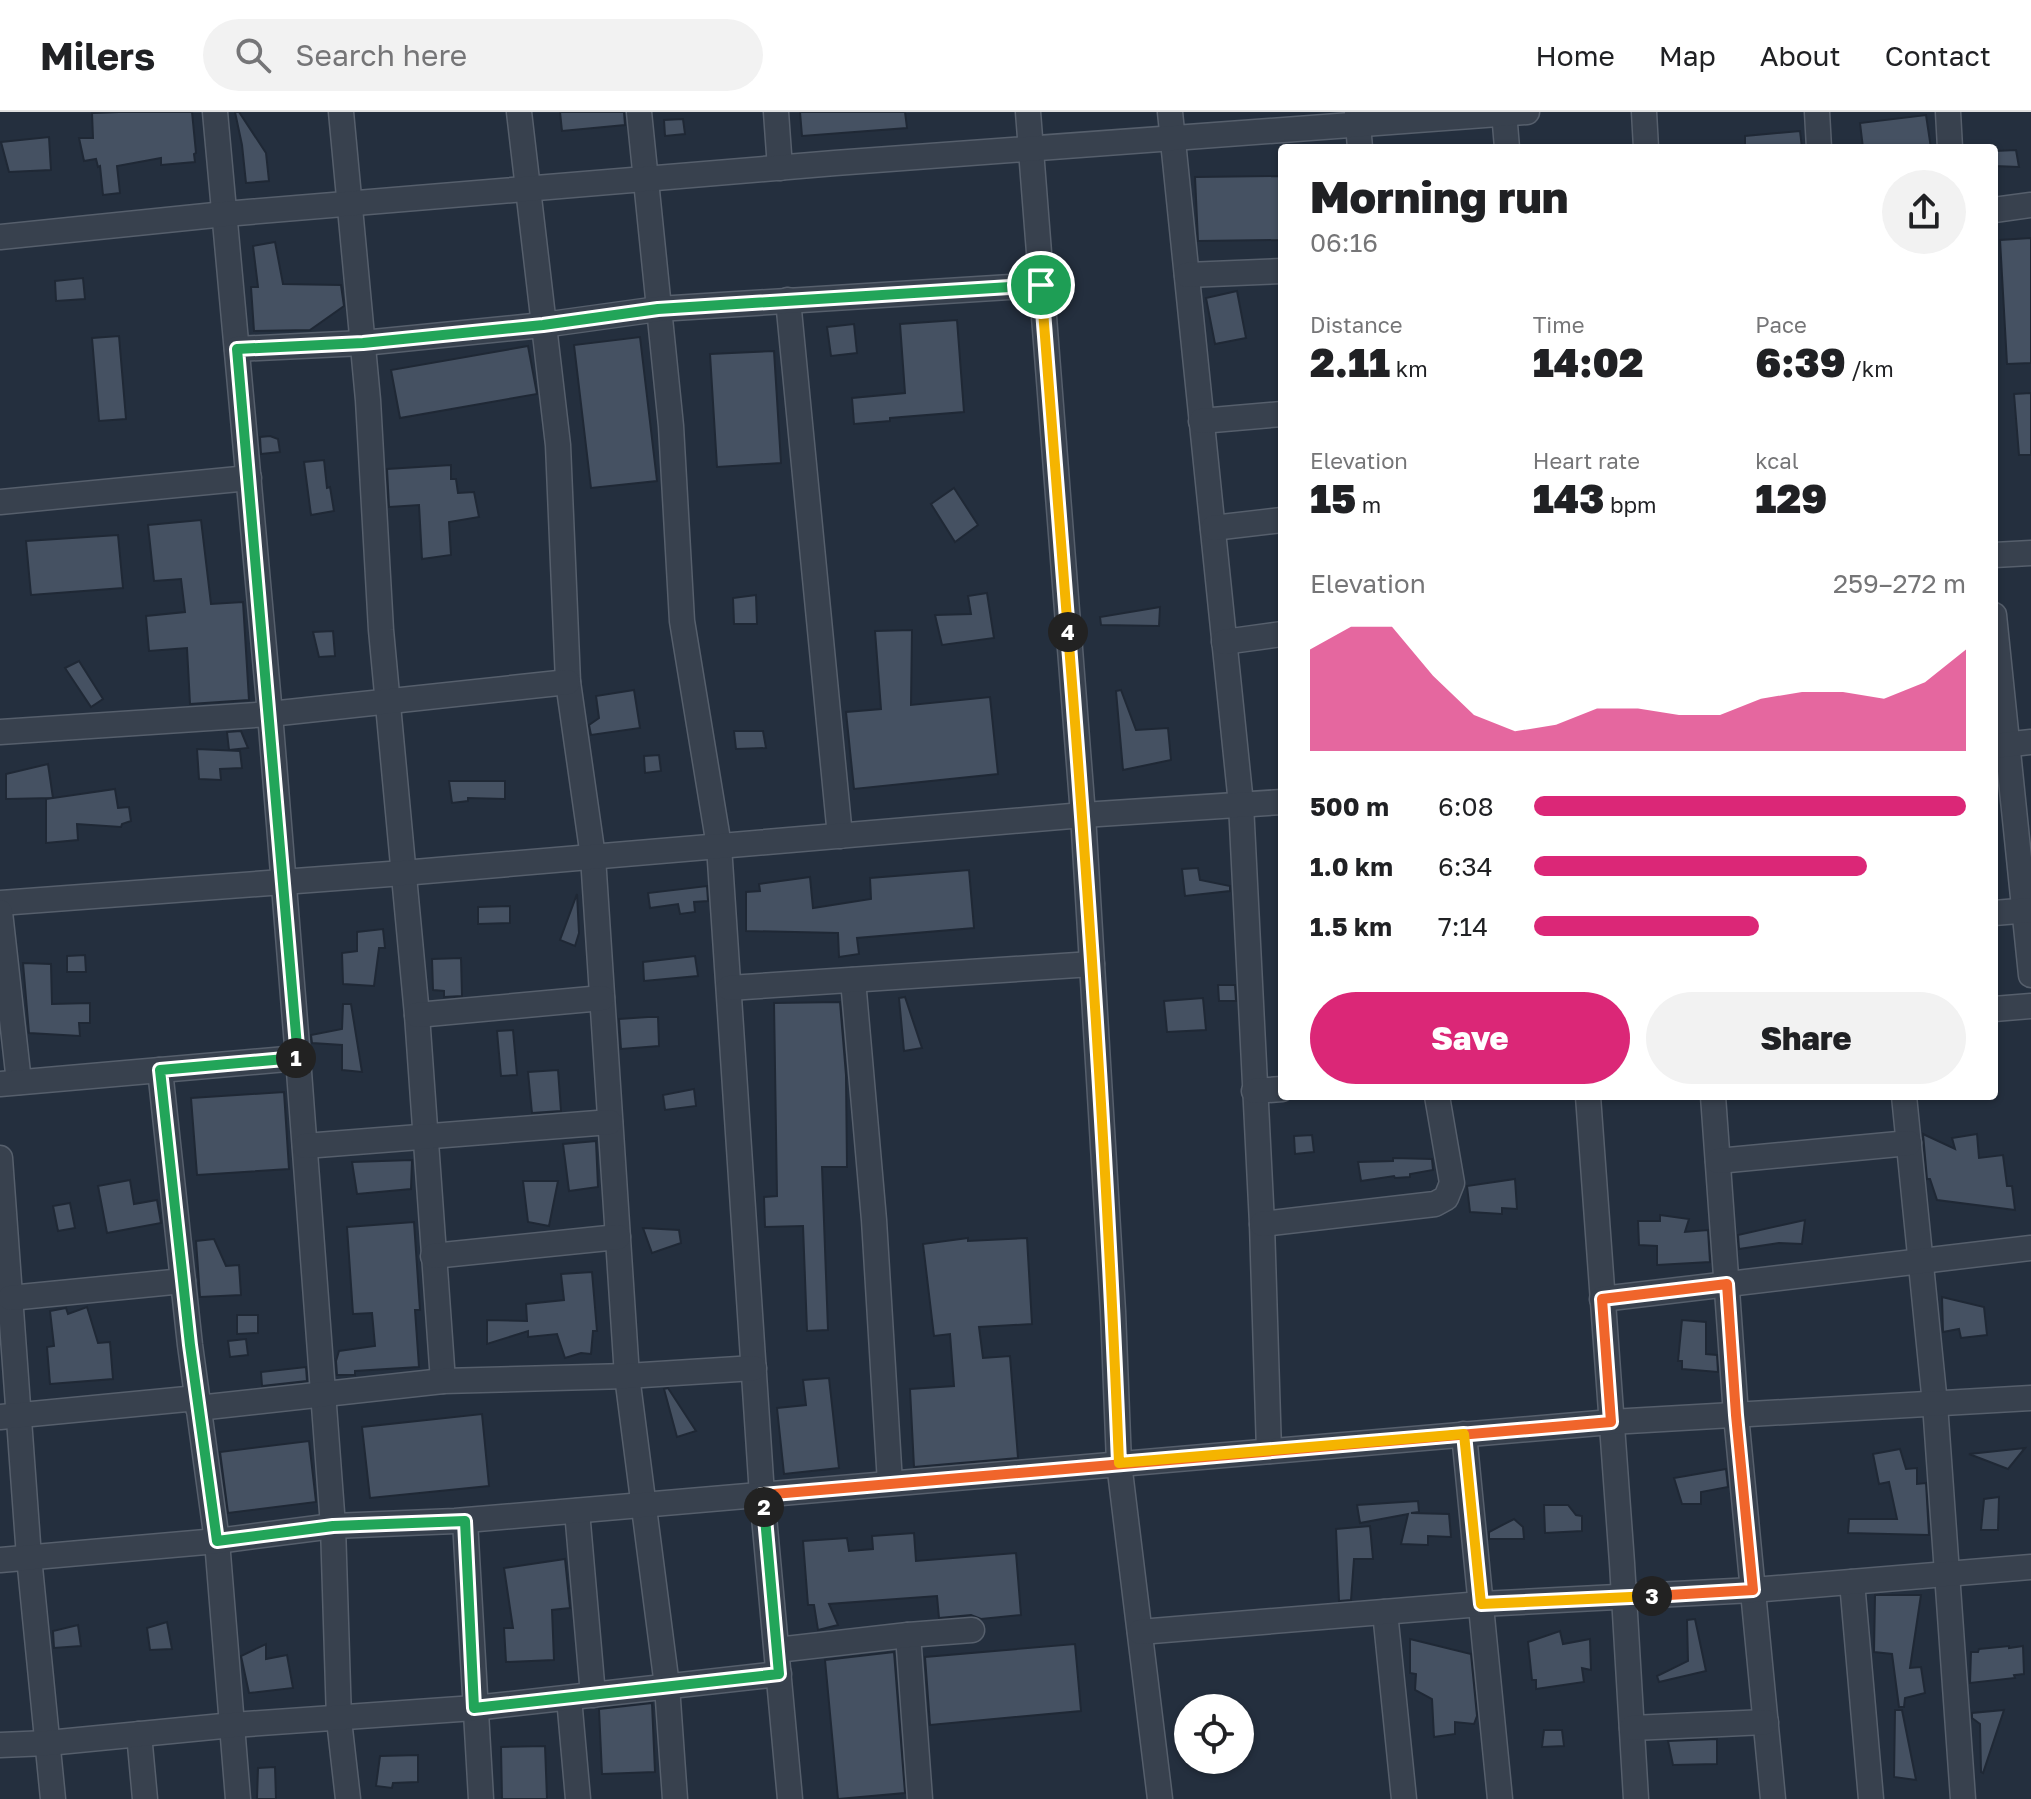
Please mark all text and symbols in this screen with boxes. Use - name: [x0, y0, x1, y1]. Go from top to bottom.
- search box: [203, 19, 763, 91]
- text: Milers: [40, 33, 155, 78]
- icon: search: [231, 33, 275, 77]
- text: Search here: [295, 37, 467, 73]
- text: Home: [1536, 39, 1615, 72]
- text: Map: [1659, 39, 1716, 72]
- text: About: [1760, 39, 1841, 72]
- text: Contact: [1885, 39, 1991, 72]
- text: Morning run: [1310, 170, 1568, 223]
- button: share: [1882, 170, 1966, 254]
- text: 06:16: [1310, 227, 1378, 258]
- pin: [1007, 251, 1075, 319]
- icon: arrive: [1019, 263, 1063, 307]
- text: Distance: [1310, 311, 1402, 338]
- text: Time: [1533, 311, 1584, 338]
- text: Pace: [1755, 311, 1807, 338]
- text: 2.11: [1310, 338, 1390, 386]
- text: 14:02: [1533, 338, 1644, 386]
- text: 6:39: [1755, 338, 1846, 386]
- text: km: [1390, 355, 1428, 382]
- text: /km: [1846, 355, 1894, 382]
- text: Elevation: [1310, 447, 1408, 474]
- text: Heart rate: [1533, 447, 1640, 474]
- text: kcal: [1755, 447, 1799, 474]
- text: 15: [1310, 474, 1356, 522]
- text: 143: [1533, 474, 1604, 522]
- text: 129: [1755, 474, 1827, 522]
- text: m: [1356, 491, 1381, 518]
- text: bpm: [1604, 491, 1656, 518]
- text: Elevation: [1310, 568, 1426, 599]
- text: 259–272 m: [1833, 568, 1966, 599]
- pin: 4: [1048, 612, 1088, 652]
- text: 4: [1061, 618, 1075, 645]
- text: 500 m: [1310, 791, 1389, 822]
- text: 6:08: [1438, 791, 1494, 822]
- text: 1.0 km: [1310, 851, 1393, 882]
- text: 6:34: [1438, 851, 1493, 882]
- text: 1.5 km: [1310, 911, 1392, 942]
- text: 7:14: [1438, 911, 1488, 942]
- button: Save: [1310, 992, 1630, 1084]
- button: Share: [1646, 992, 1966, 1084]
- pin: 1: [276, 1038, 316, 1078]
- text: 1: [290, 1044, 302, 1071]
- pin: 2: [744, 1487, 784, 1527]
- text: 2: [757, 1493, 771, 1520]
- pin: 3: [1632, 1576, 1672, 1616]
- text: 3: [1645, 1582, 1659, 1609]
- map controls: [1174, 1694, 1254, 1774]
- button: locate: [1174, 1694, 1254, 1774]

